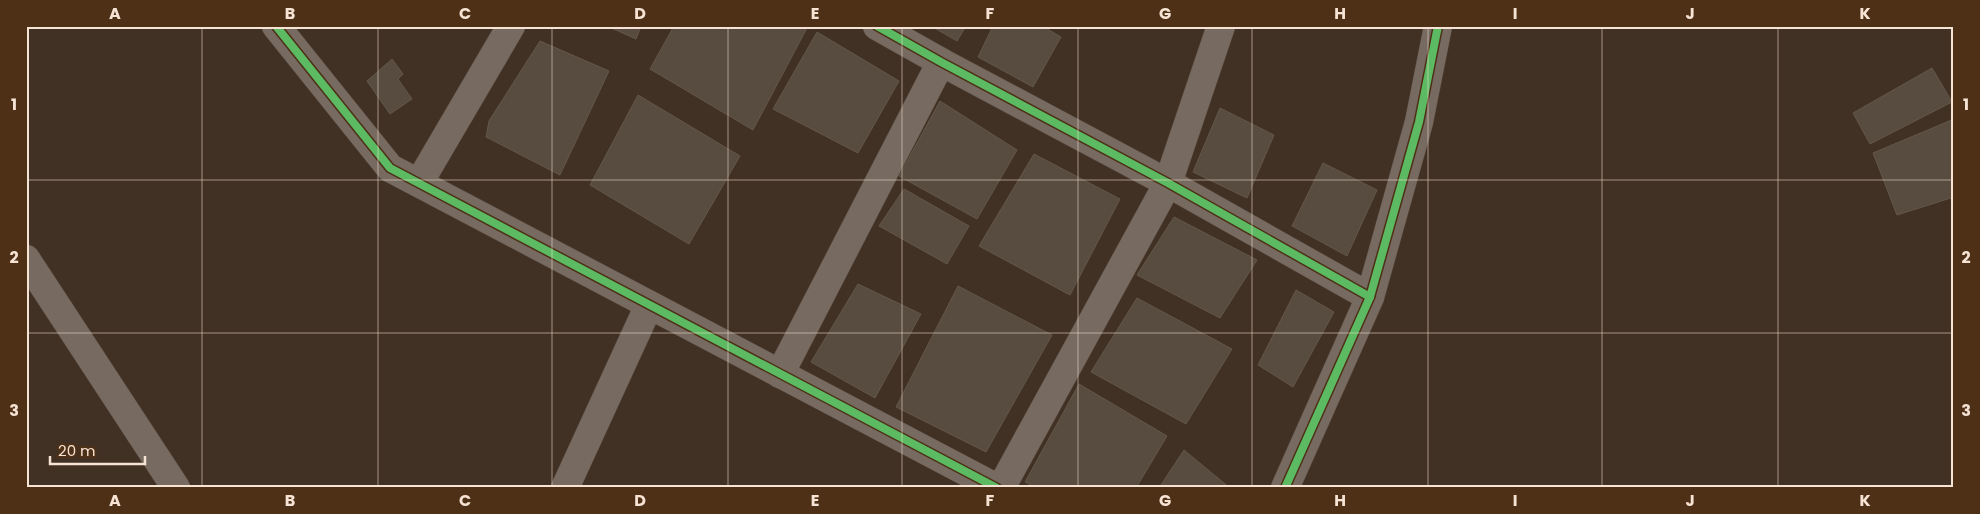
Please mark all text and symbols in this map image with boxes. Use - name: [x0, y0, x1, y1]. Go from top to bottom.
- text: A: [109, 2, 121, 25]
- text: B: [285, 2, 295, 25]
- text: C: [459, 2, 471, 25]
- text: D: [634, 2, 646, 25]
- text: E: [811, 2, 819, 25]
- text: F: [986, 2, 995, 25]
- text: G: [1159, 2, 1171, 25]
- text: H: [1334, 2, 1346, 25]
- text: I: [1513, 2, 1517, 25]
- text: J: [1685, 2, 1695, 25]
- text: K: [1859, 2, 1871, 25]
- text: 1: [11, 93, 17, 116]
- text: 1: [1963, 93, 1969, 116]
- text: 2: [9, 246, 19, 269]
- text: 2: [1961, 246, 1971, 269]
- text: 3: [9, 399, 19, 422]
- text: 3: [1961, 399, 1971, 422]
- scale bar: [50, 434, 145, 466]
- text: 20 m: [58, 440, 96, 461]
- text: A: [109, 489, 121, 512]
- text: B: [285, 489, 295, 512]
- text: C: [459, 489, 471, 512]
- text: D: [634, 489, 646, 512]
- text: E: [811, 489, 819, 512]
- text: F: [986, 489, 995, 512]
- text: G: [1159, 489, 1171, 512]
- text: H: [1334, 489, 1346, 512]
- text: I: [1513, 489, 1517, 512]
- text: J: [1685, 489, 1695, 512]
- text: K: [1859, 489, 1871, 512]

